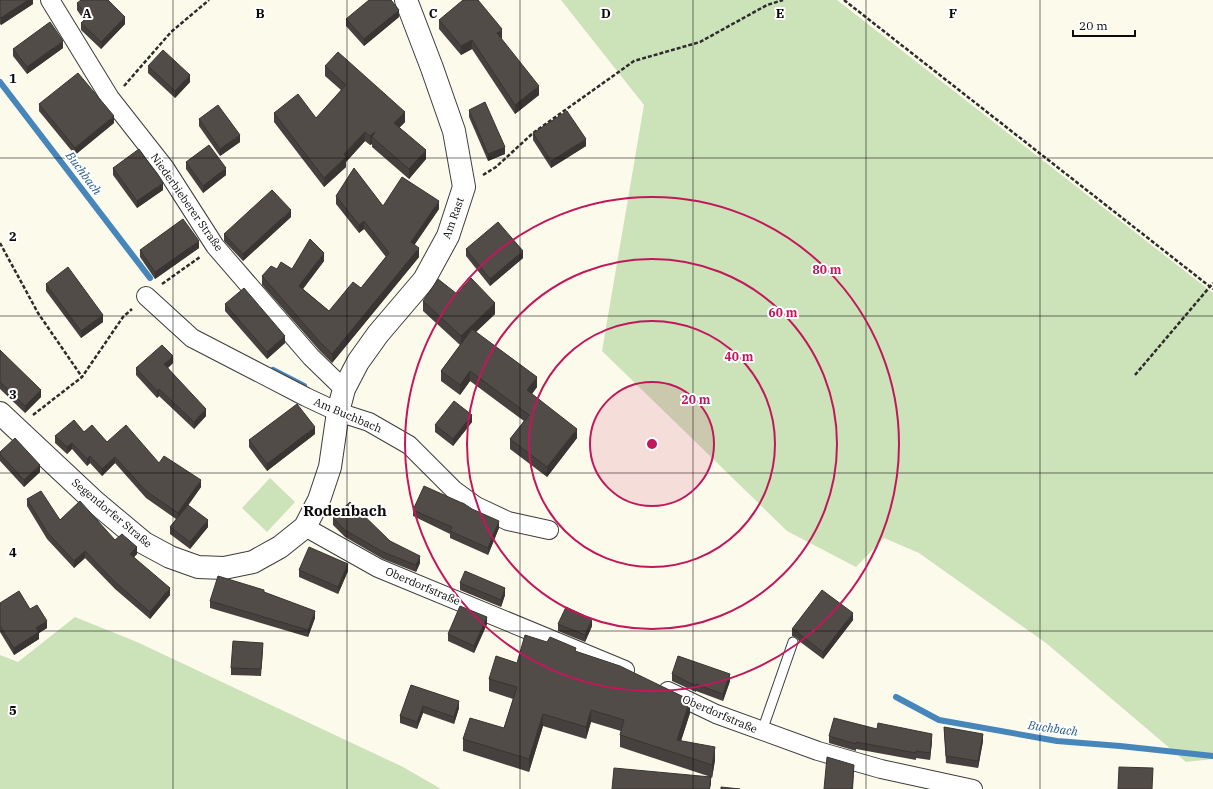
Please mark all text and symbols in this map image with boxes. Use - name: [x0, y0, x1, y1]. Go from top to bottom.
- text: A: [82, 5, 92, 22]
- text: B: [255, 5, 265, 22]
- text: C: [429, 5, 438, 22]
- text: D: [601, 5, 611, 22]
- text: E: [776, 5, 784, 22]
- text: F: [949, 5, 957, 22]
- scale bar: [1073, 12, 1135, 38]
- text: 20 m: [1079, 18, 1108, 33]
- text: 1: [9, 70, 17, 87]
- water label: Buchbach: [62, 148, 105, 198]
- street label: Niederbieberer Straße: [148, 150, 226, 254]
- street label: Am Rast: [439, 195, 467, 241]
- text: 2: [9, 228, 17, 245]
- text: 80 m: [813, 262, 842, 277]
- text: 60 m: [769, 305, 798, 320]
- text: 40 m: [725, 349, 754, 364]
- text: 3: [9, 386, 17, 403]
- text: 20 m: [682, 392, 711, 407]
- street label: Am Buchbach: [312, 394, 384, 436]
- centre of rings: [645, 437, 659, 451]
- street label: Segendorfer Straße: [69, 475, 155, 551]
- district label: Rodenbach: [303, 501, 387, 520]
- text: 4: [9, 544, 17, 561]
- street label: Oberdorfstraße: [383, 564, 463, 608]
- street label: Oberdorfstraße: [680, 692, 760, 736]
- text: 5: [9, 702, 17, 719]
- water label: Buchbach: [1026, 717, 1079, 739]

